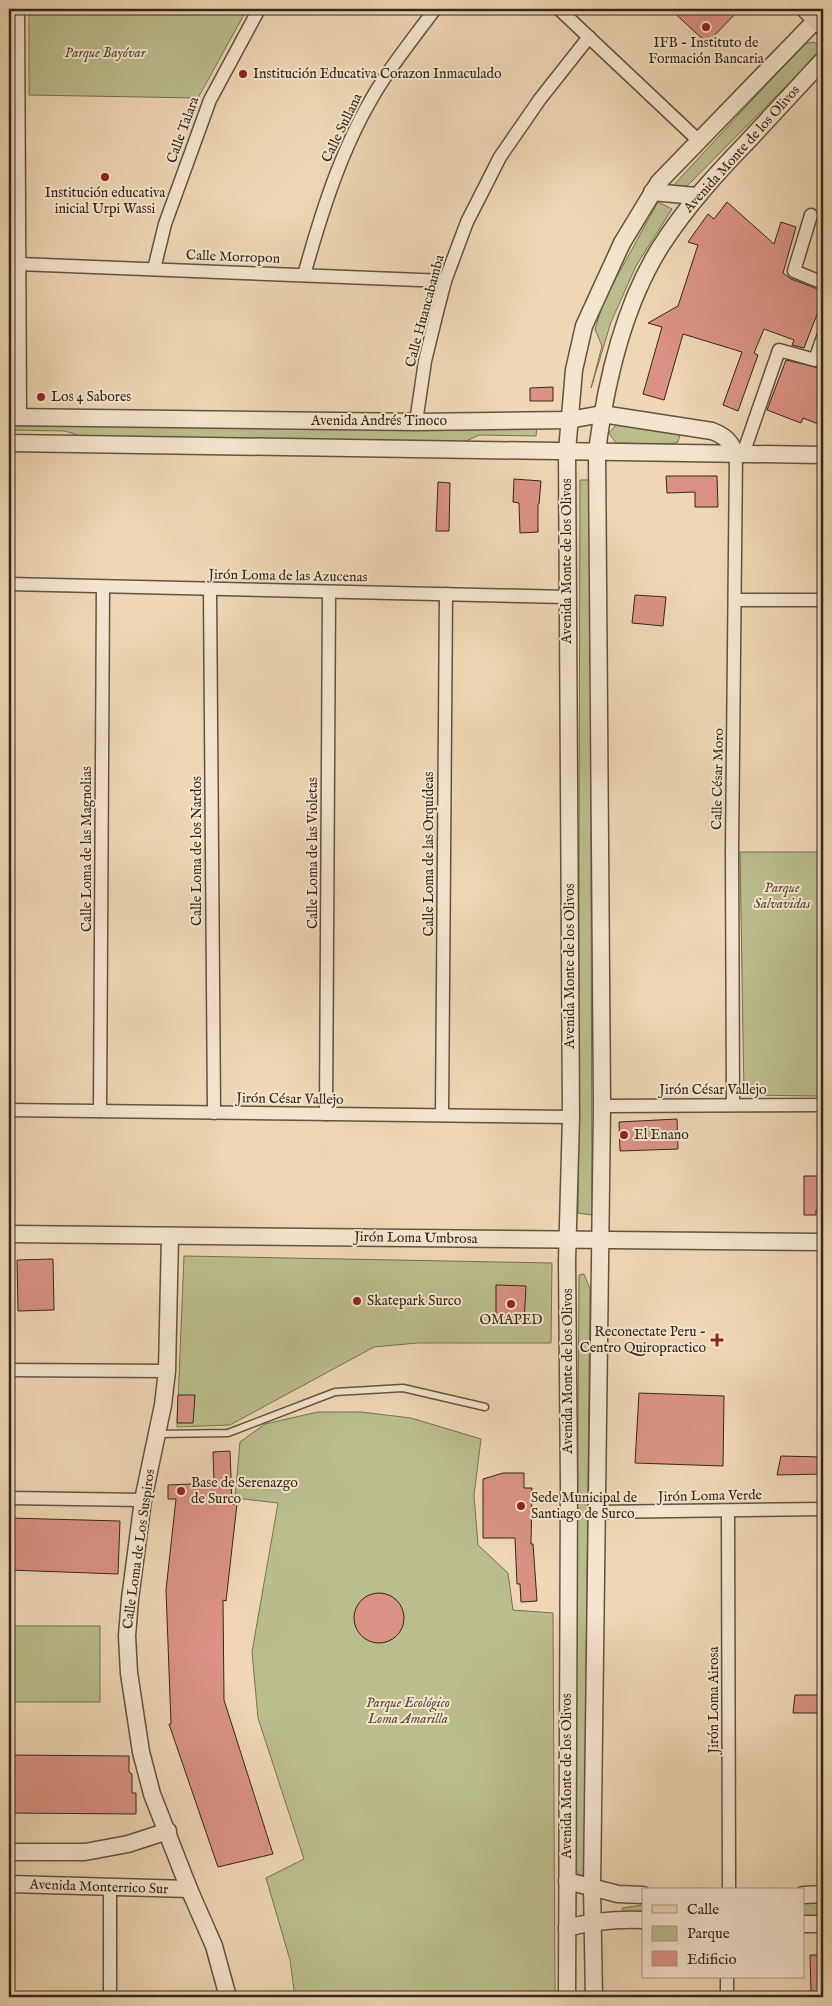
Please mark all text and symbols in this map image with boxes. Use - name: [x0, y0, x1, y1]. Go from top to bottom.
- marker: IFB - Instituto de Formación Bancaria: [700, 21, 712, 33]
- place label: IFB - Instituto de Formación Bancaria: [648, 34, 765, 68]
- park label: Parque Bayóvar: [65, 44, 147, 62]
- place label: Institución Educativa Corazon Inmaculado: [253, 65, 502, 83]
- marker: Institución Educativa Corazon Inmaculado: [237, 68, 249, 80]
- street label: Avenida Monte de los Olivos: [679, 81, 804, 217]
- street label: Calle Sullana: [318, 90, 367, 166]
- street label: Calle Talara: [163, 93, 204, 166]
- marker: Institución educativa inicial Urpi Wassi: [99, 171, 111, 183]
- place label: Institución educativa inicial Urpi Wassi: [45, 184, 166, 218]
- street label: Calle Morropon: [186, 246, 281, 268]
- street label: Calle Huancabamba: [401, 252, 449, 369]
- place label: Los 4 Sabores: [51, 388, 131, 406]
- marker: Los 4 Sabores: [35, 391, 47, 403]
- street label: Avenida Andrés Tinoco: [310, 412, 447, 430]
- street label: Avenida Monte de los Olivos: [558, 478, 576, 645]
- street label: Jirón Loma de las Azucenas: [206, 566, 368, 586]
- street label: Calle César Moro: [708, 727, 728, 830]
- street label: Calle Loma de las Magnolias: [78, 766, 96, 932]
- street label: Calle Loma de las Orquídeas: [420, 771, 438, 936]
- street label: Calle Loma de los Nardos: [188, 776, 206, 926]
- street label: Calle Loma de las Violetas: [304, 777, 322, 929]
- park label: Parque Salvavidas: [754, 879, 811, 913]
- street label: Avenida Monte de los Olivos: [561, 883, 579, 1050]
- street label: Jirón César Vallejo: [657, 1081, 767, 1099]
- street label: Jirón César Vallejo: [234, 1089, 344, 1109]
- place label: El Enano: [634, 1126, 689, 1144]
- marker: El Enano: [618, 1129, 630, 1141]
- street label: Jirón Loma Umbrosa: [352, 1228, 479, 1248]
- street label: Avenida Monte de los Olivos: [559, 1288, 577, 1455]
- place label: Skatepark Surco: [367, 1292, 462, 1310]
- marker: Skatepark Surco: [351, 1295, 363, 1307]
- marker: OMAPED: [505, 1298, 517, 1310]
- place label: OMAPED: [479, 1311, 543, 1329]
- place label: Reconectate Peru - Centro Quiropractico: [580, 1323, 706, 1357]
- marker: Reconectate Peru - Centro Quiropractico: [710, 1333, 724, 1347]
- street label: Calle Loma de Los Suspiros: [119, 1468, 159, 1630]
- place label: Base de Serenazgo de Surco: [191, 1474, 298, 1508]
- marker: Base de Serenazgo de Surco: [175, 1485, 187, 1497]
- street label: Jirón Loma Verde: [656, 1486, 763, 1506]
- place label: Sede Municipal de Santiago de Surco: [531, 1489, 638, 1523]
- marker: Sede Municipal de Santiago de Surco: [515, 1500, 527, 1512]
- street label: Jirón Loma Airosa: [705, 1646, 723, 1755]
- street label: Avenida Monte de los Olivos: [558, 1693, 576, 1860]
- park label: Parque Ecológico Loma Amarilla: [366, 1694, 450, 1728]
- street label: Avenida Monterrico Sur: [28, 1876, 169, 1898]
- legend: [642, 1888, 804, 1978]
- text: Calle: [687, 1900, 719, 1919]
- text: Parque: [687, 1924, 730, 1943]
- text: Edificio: [687, 1950, 737, 1969]

